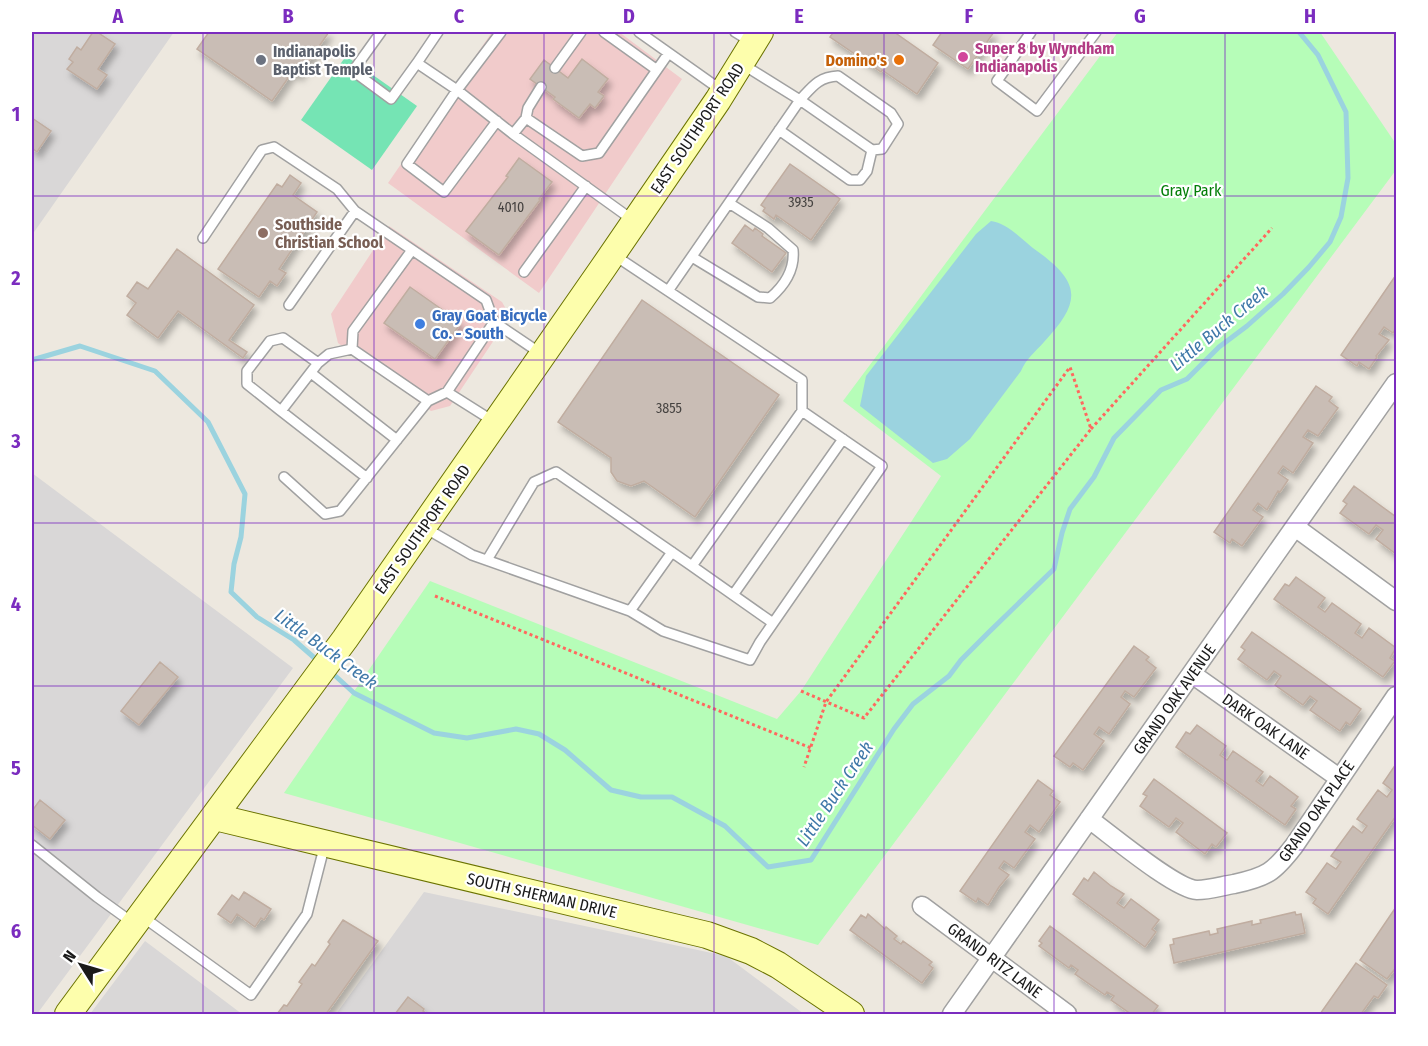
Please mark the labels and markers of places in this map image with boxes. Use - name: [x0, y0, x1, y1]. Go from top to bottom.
- place label: Super 8 by Wyndham Indianapolis: [975, 39, 1115, 76]
- place label: Indianapolis Baptist Temple: [273, 42, 373, 79]
- marker: Super 8 by Wyndham Indianapolis: [956, 50, 970, 64]
- place label: Domino's: [825, 51, 887, 70]
- marker: Indianapolis Baptist Temple: [254, 53, 268, 67]
- marker: Domino's: [892, 53, 906, 67]
- place label: Southside Christian School: [275, 215, 384, 252]
- marker: Southside Christian School: [256, 226, 270, 240]
- place label: Gray Goat Bicycle Co. - South: [432, 306, 547, 343]
- marker: Gray Goat Bicycle Co. - South: [413, 317, 427, 331]

